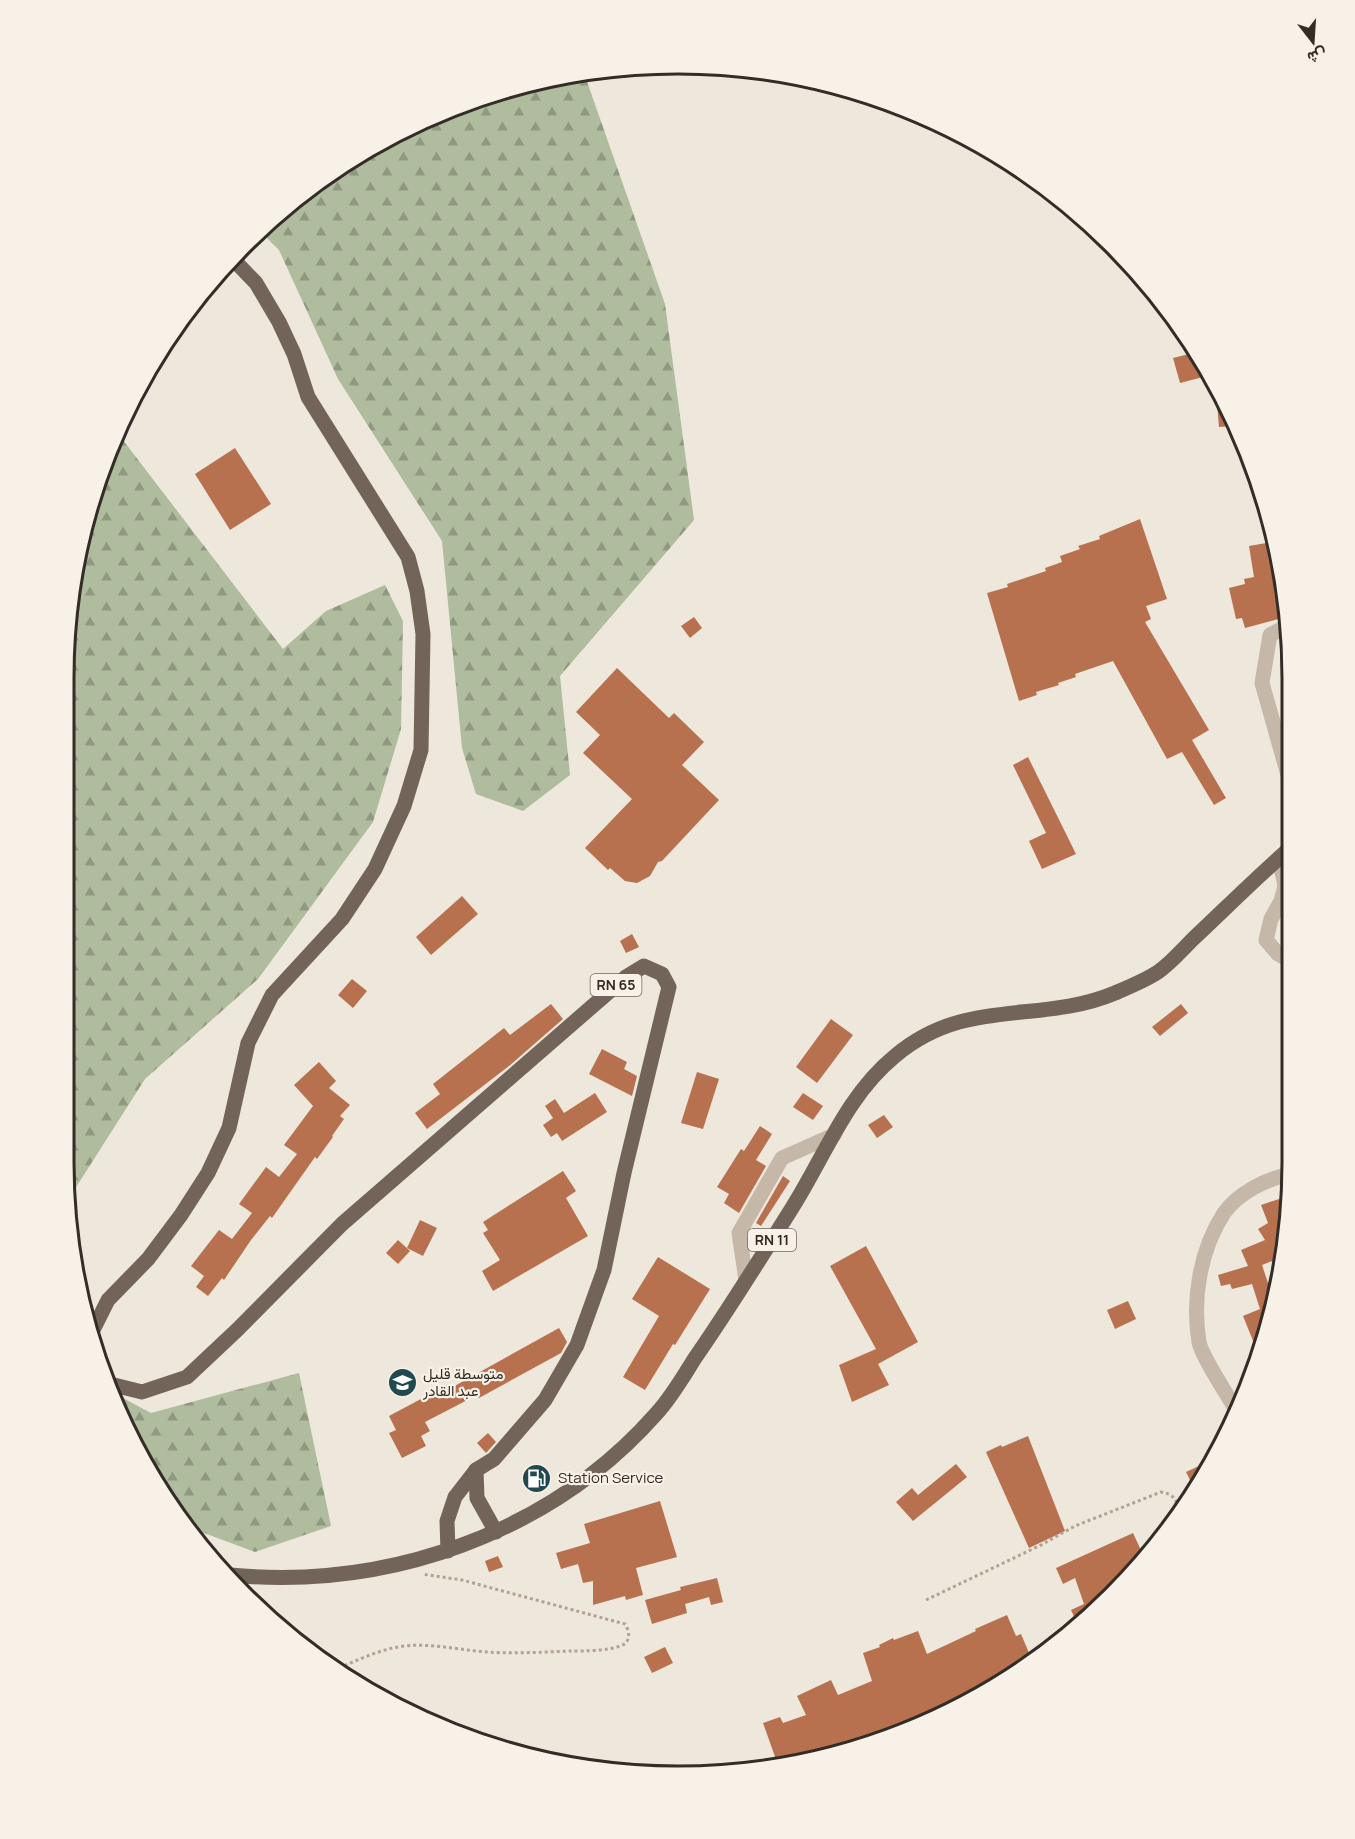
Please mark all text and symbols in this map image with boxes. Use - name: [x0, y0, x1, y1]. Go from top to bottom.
- north arrow: [1283, 12, 1343, 72]
- text: ش: [1305, 43, 1330, 70]
- road number: RN 65: [590, 974, 642, 996]
- road number: RN 11: [748, 1229, 796, 1251]
- place label: متوسطة قليل عبد القادر: [422, 1363, 503, 1401]
- school or university icon: متوسطة قليل عبد القادر: [386, 1367, 418, 1399]
- fuel station icon: Station Service: [521, 1462, 553, 1494]
- place label: Station Service: [558, 1467, 664, 1488]

